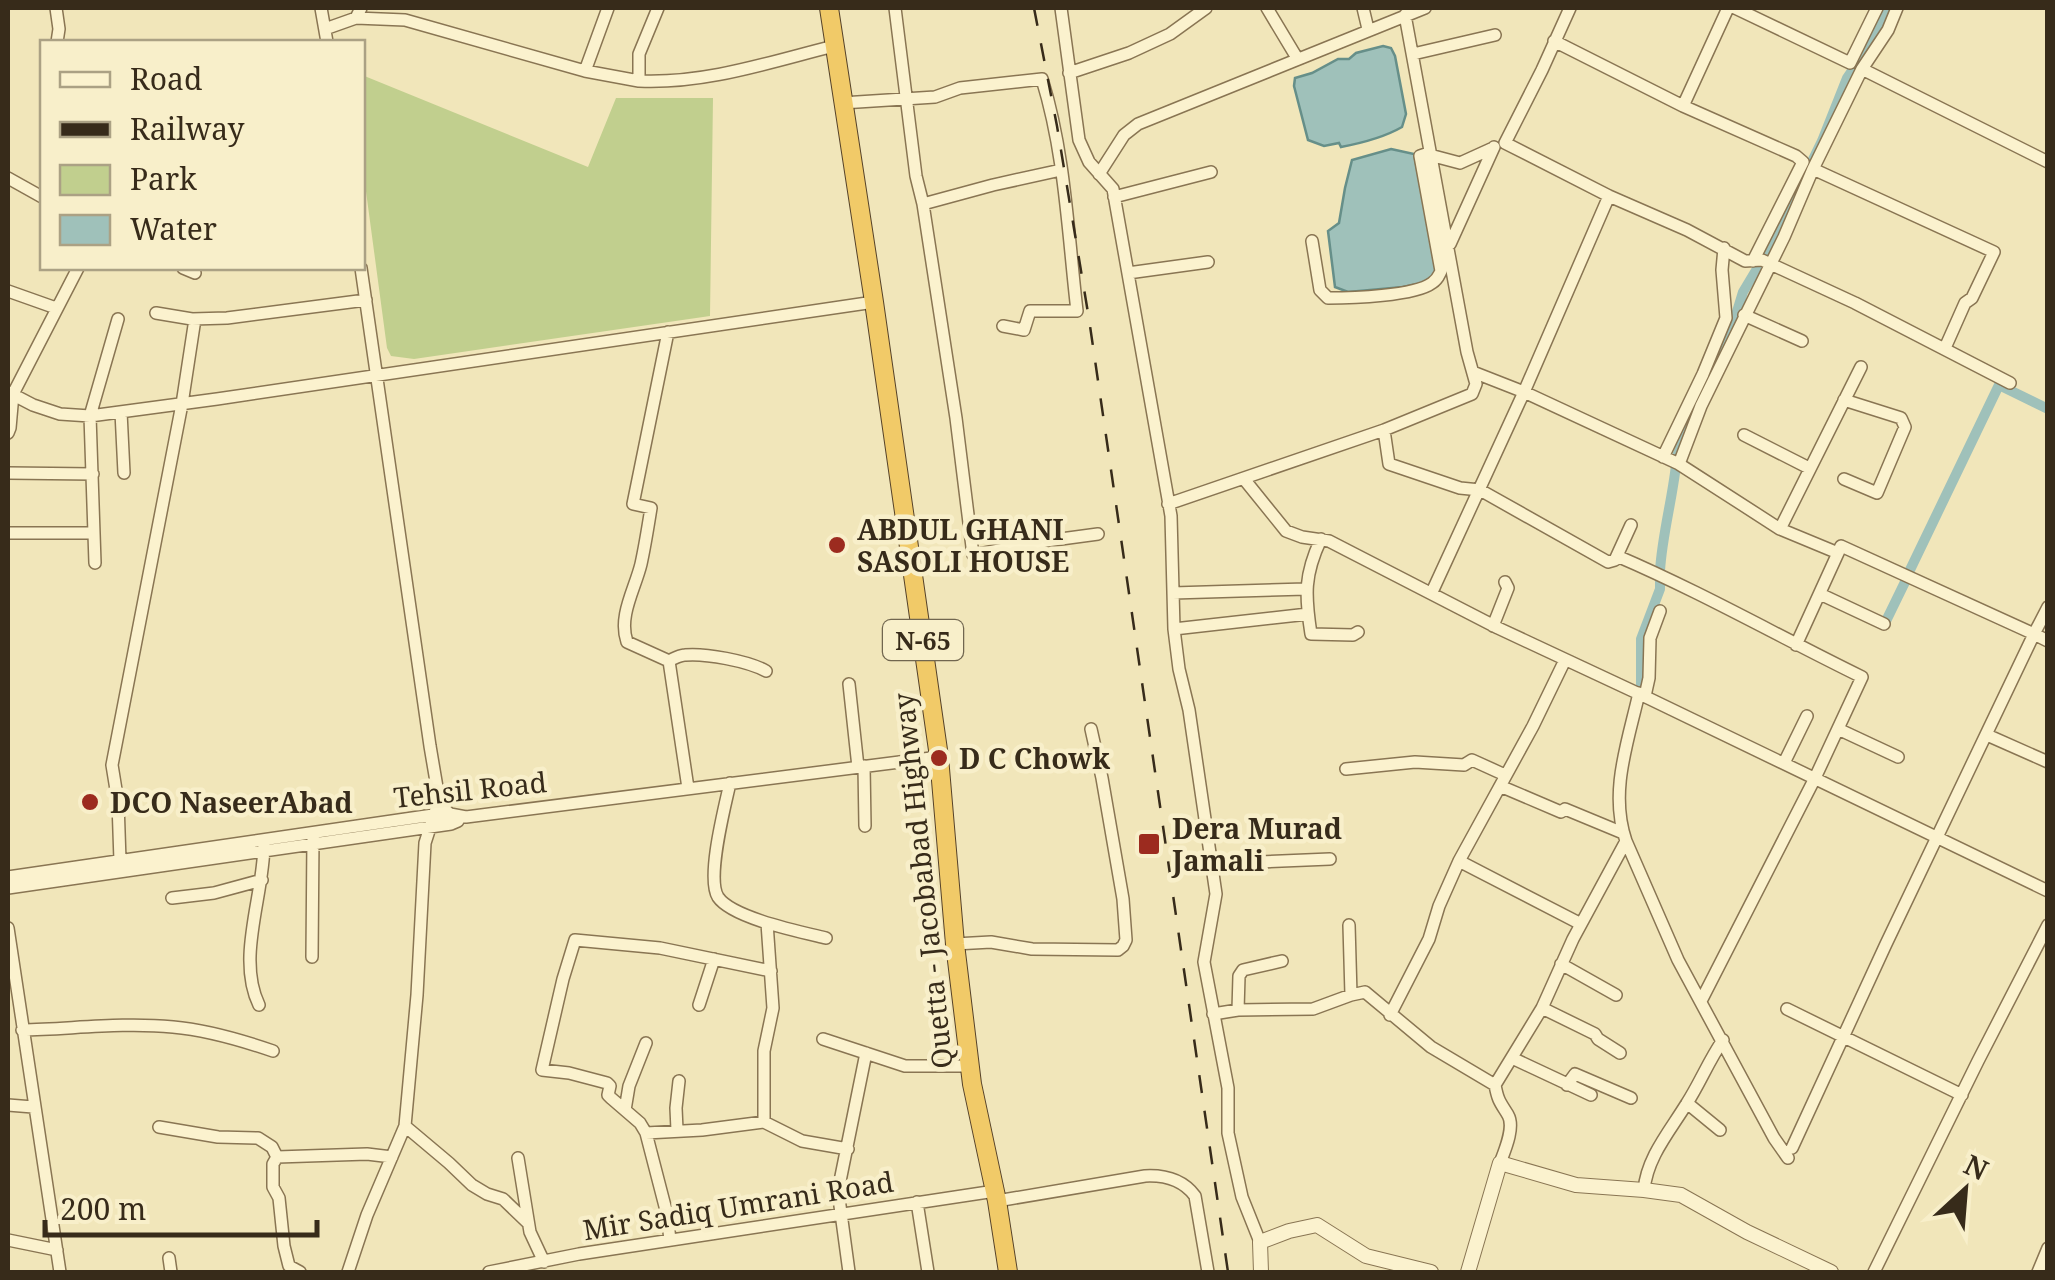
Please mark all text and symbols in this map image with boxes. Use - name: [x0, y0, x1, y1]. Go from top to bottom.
- legend: [40, 40, 365, 270]
- text: Road: [130, 58, 202, 99]
- text: Railway: [130, 108, 245, 149]
- text: Park: [130, 158, 197, 199]
- text: Water: [130, 208, 217, 249]
- place label: ABDUL GHANI SASOLI HOUSE: [857, 510, 1069, 580]
- marker: ABDUL GHANI SASOLI HOUSE: [826, 534, 848, 556]
- road number: N-65: [883, 620, 963, 660]
- street label: Quetta - Jacobabad Highway: [883, 691, 961, 1071]
- place label: D C Chowk: [959, 739, 1110, 777]
- marker: D C Chowk: [928, 747, 950, 769]
- street label: Tehsil Road: [392, 762, 548, 816]
- place label: DCO NaseerAbad: [110, 783, 353, 821]
- marker: DCO NaseerAbad: [79, 791, 101, 813]
- place label: Dera Murad Jamali: [1171, 809, 1342, 879]
- marker: Dera Murad Jamali: [1136, 831, 1162, 857]
- north arrow: [1915, 1140, 2015, 1240]
- text: N: [1958, 1145, 1995, 1189]
- street label: Mir Sadiq Umrani Road: [580, 1162, 896, 1248]
- scale bar: [45, 1175, 318, 1237]
- text: 200 m: [60, 1188, 146, 1229]

